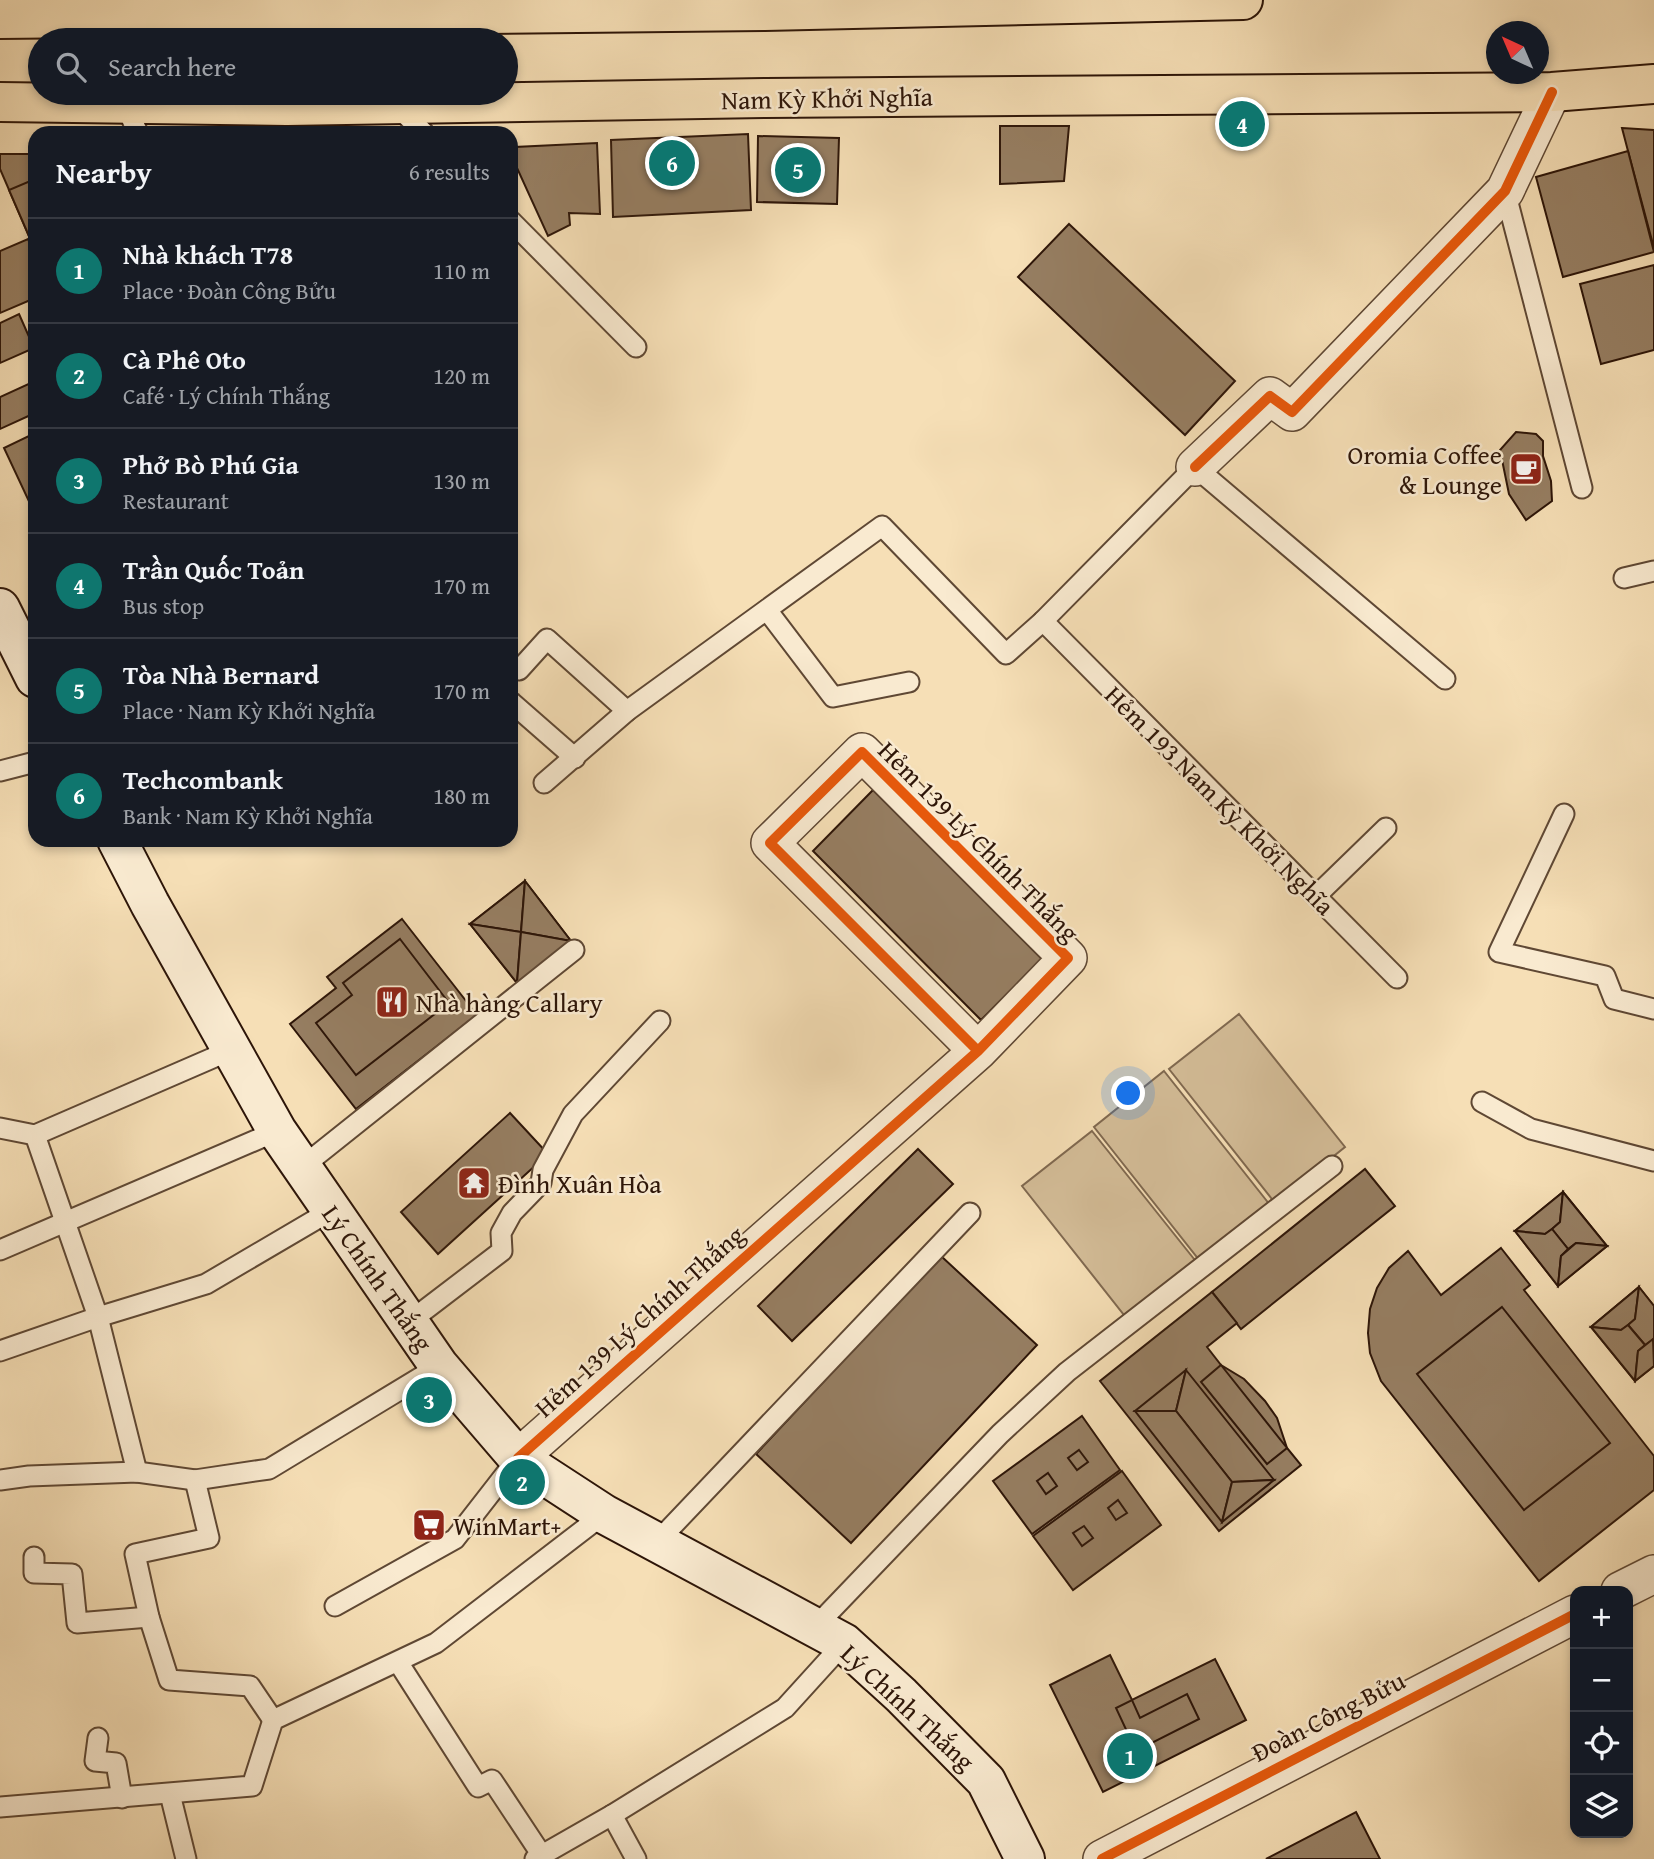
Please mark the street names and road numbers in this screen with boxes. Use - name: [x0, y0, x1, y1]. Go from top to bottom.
- street label: Nam Kỳ Khởi Nghĩa: [721, 77, 934, 119]
- street label: Hẻm 193 Nam Kỳ Khởi Nghĩa: [1096, 676, 1344, 924]
- street label: Hẻm 139 Lý Chính Thắng: [869, 731, 1089, 951]
- street label: Lý Chính Thắng: [313, 1197, 443, 1359]
- street label: Hẻm 139 Lý Chính Thắng: [525, 1216, 753, 1426]
- street label: Lý Chính Thắng: [832, 1634, 984, 1780]
- street label: Đoàn Công Bửu: [1244, 1661, 1412, 1771]

